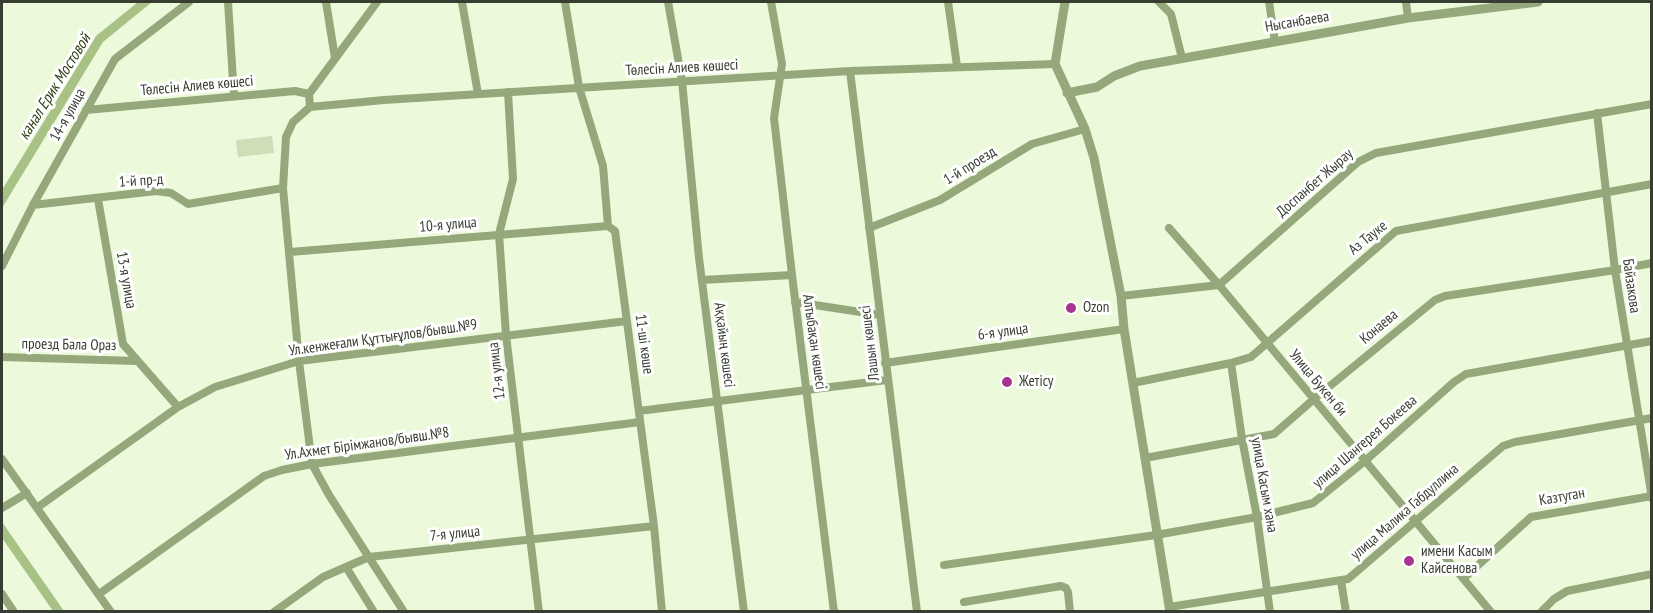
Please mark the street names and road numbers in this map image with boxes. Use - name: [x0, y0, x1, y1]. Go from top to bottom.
- street label: Нысанбаева: [1264, 8, 1330, 36]
- street label: Төлесін Алиев көшесі: [625, 56, 739, 80]
- street label: Төлесін Алиев көшесі: [140, 72, 254, 100]
- street label: 14-я улица: [46, 85, 90, 145]
- street label: 1-й проезд: [940, 143, 1000, 189]
- street label: Доспанбет Жырау: [1273, 145, 1357, 221]
- street label: 1-й пр-д: [118, 170, 164, 192]
- street label: 10-я улица: [419, 214, 477, 236]
- street label: Аз Тауке: [1345, 217, 1391, 259]
- street label: 13-я улица: [112, 250, 140, 310]
- street label: Байзакова: [1618, 258, 1644, 314]
- street label: Алтыбақан көшесі: [798, 293, 830, 391]
- street label: Аққайың көшесі: [710, 301, 738, 389]
- street label: Лашын көшесі: [856, 304, 884, 382]
- street label: Конаева: [1356, 306, 1402, 348]
- street label: 11-ші көше: [631, 313, 657, 375]
- street label: Ул.кенжеғали Құттығұлов/бывш.№9: [288, 316, 478, 360]
- street label: 6-я улица: [977, 320, 1029, 344]
- street label: проезд Бала Ораз: [22, 335, 116, 355]
- street label: 12-я улица: [485, 341, 509, 401]
- street label: Улица Букен би: [1285, 346, 1351, 420]
- street label: улица Шангерея Бокеева: [1309, 392, 1421, 492]
- street label: Ул.Ахмет Бірімжанов/бывш.№8: [284, 424, 450, 464]
- street label: улица Касым хана: [1247, 436, 1281, 534]
- street label: улица Малика Габдуллина: [1347, 460, 1463, 564]
- street label: Казтуган: [1538, 484, 1586, 510]
- street label: 7-я улица: [429, 522, 481, 546]

